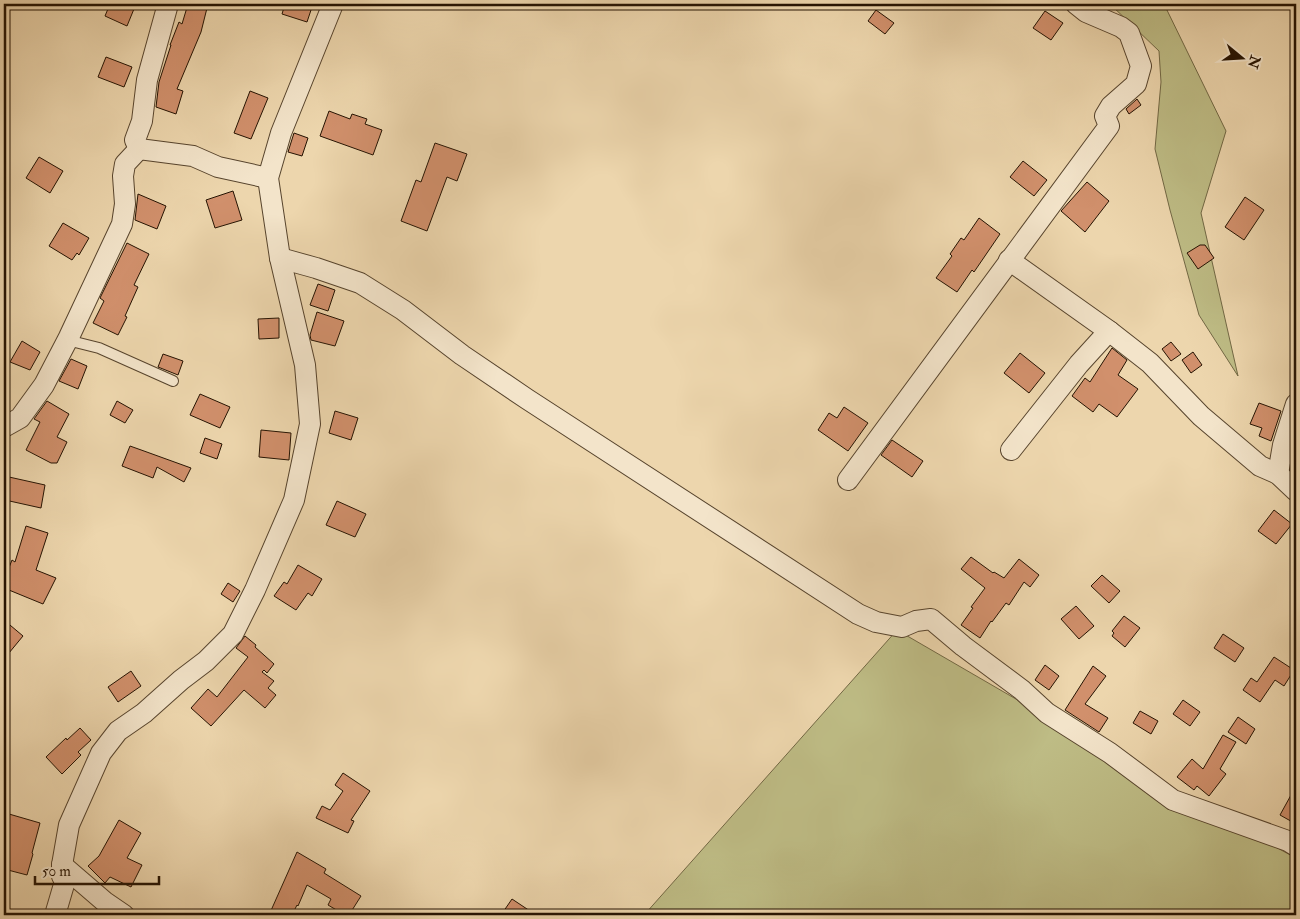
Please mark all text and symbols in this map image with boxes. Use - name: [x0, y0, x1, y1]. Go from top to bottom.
- north arrow: [1218, 32, 1268, 82]
- text: N: [1244, 52, 1264, 71]
- scale bar: [35, 854, 159, 886]
- text: 50 m: [42, 862, 71, 881]

